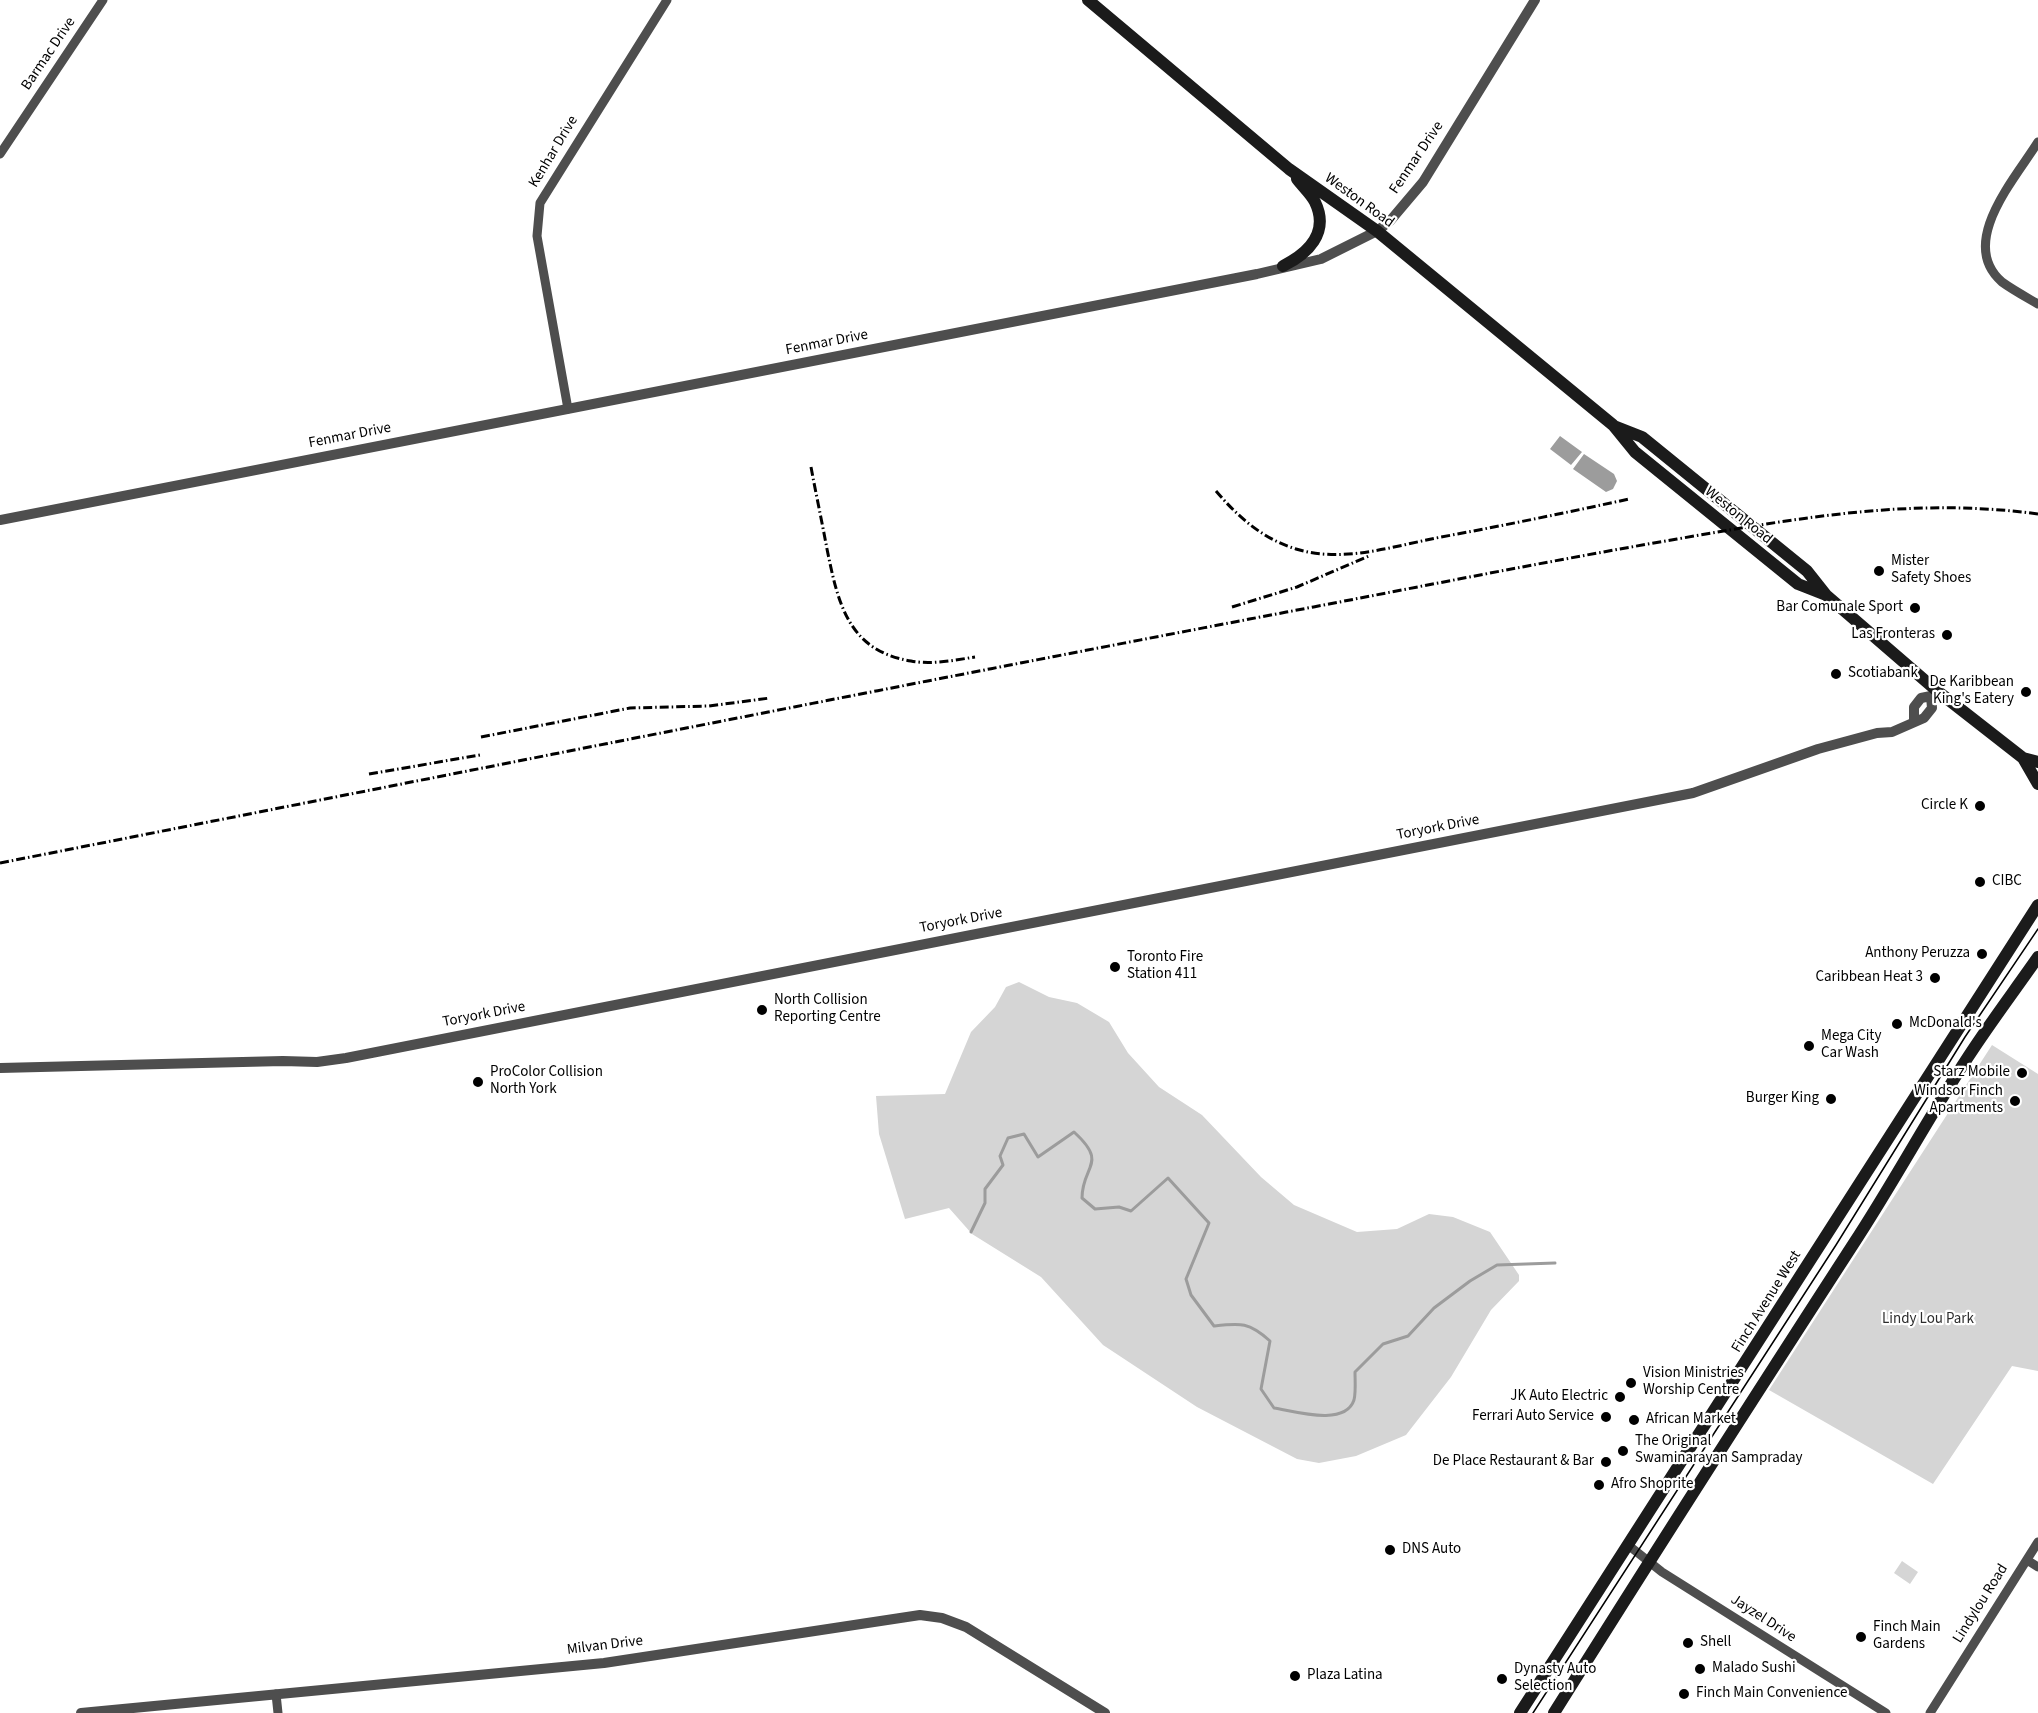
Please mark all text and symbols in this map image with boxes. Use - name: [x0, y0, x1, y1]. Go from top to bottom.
- street label: Barmac Drive: [18, 14, 80, 94]
- street label: Kenhar Drive: [526, 113, 582, 191]
- street label: Fenmar Drive: [1386, 118, 1448, 198]
- street label: Weston Road: [1321, 170, 1397, 232]
- street label: Fenmar Drive: [784, 326, 870, 360]
- street label: Fenmar Drive: [307, 419, 393, 453]
- street label: Weston Road: [1701, 483, 1775, 549]
- place label: Mister Safety Shoes: [1891, 553, 1971, 588]
- marker: Mister Safety Shoes: [1872, 564, 1886, 578]
- place label: Bar Comunale Sport: [1776, 599, 1903, 617]
- marker: Bar Comunale Sport: [1908, 601, 1922, 615]
- place label: Las Fronteras: [1851, 626, 1935, 644]
- marker: Las Fronteras: [1940, 628, 1954, 642]
- place label: Scotiabank: [1848, 665, 1918, 683]
- marker: Scotiabank: [1829, 667, 1843, 681]
- place label: De Karibbean King's Eatery: [1930, 674, 2014, 709]
- marker: De Karibbean King's Eatery: [2019, 685, 2033, 699]
- place label: Circle K: [1921, 797, 1968, 815]
- marker: Circle K: [1973, 799, 1987, 813]
- street label: Toryork Drive: [1395, 811, 1481, 845]
- place label: CIBC: [1992, 873, 2022, 891]
- marker: CIBC: [1973, 875, 1987, 889]
- street label: Toryork Drive: [918, 904, 1004, 938]
- place label: Anthony Peruzza: [1865, 945, 1970, 963]
- marker: Anthony Peruzza: [1975, 947, 1989, 961]
- place label: Toronto Fire Station 411: [1127, 949, 1203, 984]
- marker: Toronto Fire Station 411: [1108, 960, 1122, 974]
- place label: Caribbean Heat 3: [1815, 969, 1923, 987]
- marker: Caribbean Heat 3: [1928, 971, 1942, 985]
- place label: North Collision Reporting Centre: [774, 992, 881, 1027]
- street label: Toryork Drive: [441, 998, 527, 1032]
- marker: North Collision Reporting Centre: [755, 1003, 769, 1017]
- place label: McDonald's: [1909, 1015, 1982, 1033]
- marker: McDonald's: [1890, 1017, 1904, 1031]
- place label: Mega City Car Wash: [1821, 1028, 1881, 1063]
- marker: Mega City Car Wash: [1802, 1039, 1816, 1053]
- place label: ProColor Collision North York: [490, 1064, 603, 1099]
- place label: Starz Mobile: [1933, 1064, 2010, 1082]
- marker: Starz Mobile: [2015, 1066, 2029, 1080]
- marker: ProColor Collision North York: [471, 1075, 485, 1089]
- place label: Windsor Finch Apartments: [1914, 1083, 2003, 1118]
- place label: Burger King: [1746, 1090, 1819, 1108]
- marker: Burger King: [1824, 1092, 1838, 1106]
- marker: Windsor Finch Apartments: [2008, 1094, 2022, 1108]
- street label: Finch Avenue West: [1728, 1248, 1806, 1356]
- park label: Lindy Lou Park: [1882, 1311, 1974, 1329]
- place label: Vision Ministries Worship Centre: [1643, 1365, 1744, 1400]
- marker: Vision Ministries Worship Centre: [1624, 1376, 1638, 1390]
- place label: JK Auto Electric: [1510, 1388, 1608, 1406]
- marker: JK Auto Electric: [1613, 1390, 1627, 1404]
- place label: Ferrari Auto Service: [1472, 1408, 1594, 1426]
- marker: Ferrari Auto Service: [1599, 1410, 1613, 1424]
- place label: African Market: [1646, 1411, 1736, 1429]
- marker: African Market: [1627, 1413, 1641, 1427]
- place label: The Original Swaminarayan Sampraday: [1635, 1433, 1803, 1468]
- marker: The Original Swaminarayan Sampraday: [1616, 1444, 1630, 1458]
- place label: De Place Restaurant & Bar: [1433, 1453, 1594, 1471]
- marker: De Place Restaurant & Bar: [1599, 1455, 1613, 1469]
- place label: Afro Shoprite: [1611, 1476, 1693, 1494]
- marker: Afro Shoprite: [1592, 1478, 1606, 1492]
- place label: DNS Auto: [1402, 1541, 1461, 1559]
- marker: DNS Auto: [1383, 1543, 1397, 1557]
- street label: Lindylou Road: [1950, 1561, 2012, 1647]
- street label: Jayzel Drive: [1727, 1591, 1799, 1647]
- place label: Finch Main Gardens: [1873, 1619, 1941, 1654]
- marker: Finch Main Gardens: [1854, 1630, 1868, 1644]
- street label: Milvan Drive: [566, 1632, 644, 1660]
- place label: Shell: [1700, 1634, 1731, 1652]
- marker: Shell: [1681, 1636, 1695, 1650]
- place label: Malado Sushi: [1712, 1660, 1796, 1678]
- place label: Dynasty Auto Selection: [1514, 1661, 1596, 1696]
- marker: Malado Sushi: [1693, 1662, 1707, 1676]
- place label: Plaza Latina: [1307, 1667, 1383, 1685]
- marker: Plaza Latina: [1288, 1669, 1302, 1683]
- marker: Dynasty Auto Selection: [1495, 1672, 1509, 1686]
- place label: Finch Main Convenience: [1696, 1685, 1847, 1703]
- marker: Finch Main Convenience: [1677, 1687, 1691, 1701]

